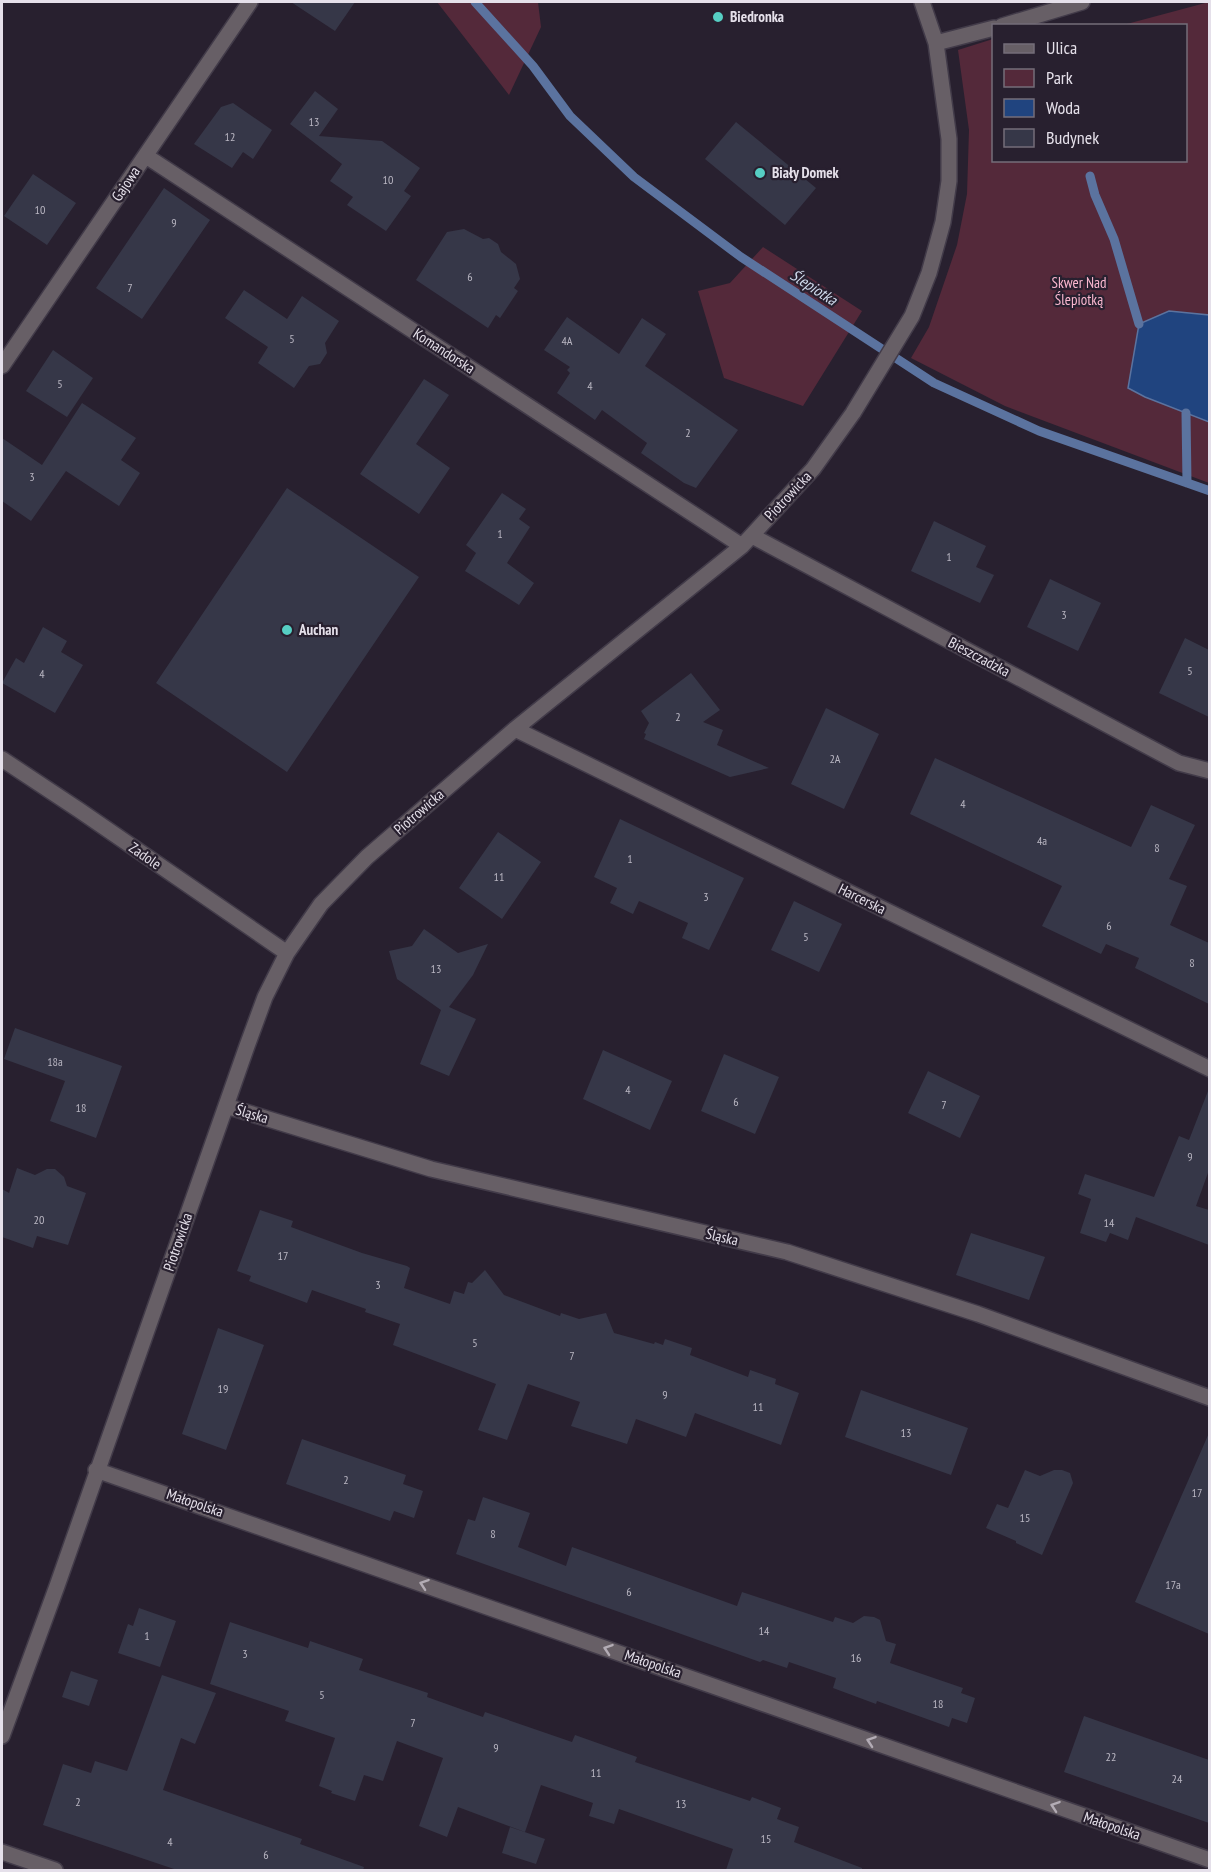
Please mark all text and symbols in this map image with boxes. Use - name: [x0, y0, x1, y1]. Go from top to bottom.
- place label: Biedronka: [730, 7, 784, 26]
- marker: Biedronka: [711, 10, 725, 24]
- legend: [992, 24, 1187, 162]
- text: Ulica: [1046, 36, 1077, 59]
- text: Park: [1046, 66, 1073, 89]
- text: Woda: [1046, 96, 1080, 119]
- house number: 13: [309, 114, 319, 129]
- text: Budynek: [1046, 126, 1099, 149]
- house number: 12: [225, 129, 235, 144]
- street label: Gajowa: [107, 163, 144, 205]
- place label: Biały Domek: [772, 163, 840, 182]
- marker: Biały Domek: [753, 166, 767, 180]
- house number: 10: [383, 172, 393, 187]
- house number: 10: [35, 202, 45, 217]
- house number: 9: [171, 215, 177, 230]
- water label: Ślepiotka: [787, 265, 842, 310]
- house number: 6: [467, 269, 473, 284]
- park label: Skwer Nad Ślepiotką: [1051, 273, 1107, 309]
- house number: 7: [127, 280, 133, 295]
- street label: Komandorska: [410, 324, 479, 378]
- house number: 5: [289, 331, 295, 346]
- house number: 4A: [561, 333, 573, 348]
- house number: 5: [57, 376, 63, 391]
- house number: 4: [587, 378, 593, 393]
- house number: 2: [685, 425, 691, 440]
- street label: Piotrowicka: [760, 467, 815, 524]
- house number: 3: [29, 469, 35, 484]
- house number: 1: [497, 526, 503, 541]
- house number: 1: [946, 549, 952, 564]
- house number: 3: [1061, 607, 1067, 622]
- place label: Auchan: [298, 620, 338, 639]
- marker: Auchan: [280, 623, 294, 637]
- street label: Bieszczadzka: [945, 632, 1013, 681]
- house number: 5: [1187, 663, 1193, 678]
- house number: 4: [39, 666, 45, 681]
- house number: 2: [675, 709, 681, 724]
- house number: 2A: [829, 751, 841, 766]
- street label: Piotrowicka: [390, 785, 448, 839]
- house number: 4: [960, 796, 966, 811]
- house number: 4a: [1037, 833, 1047, 848]
- street label: Zadole: [125, 838, 165, 873]
- house number: 8: [1154, 840, 1160, 855]
- house number: 1: [627, 851, 633, 866]
- house number: 11: [494, 869, 504, 884]
- street label: Harcerska: [835, 879, 889, 918]
- house number: 3: [703, 889, 709, 904]
- house number: 6: [1106, 918, 1112, 933]
- house number: 5: [803, 929, 809, 944]
- house number: 8: [1189, 955, 1195, 970]
- house number: 13: [431, 961, 441, 976]
- house number: 18a: [47, 1054, 63, 1069]
- house number: 4: [625, 1082, 631, 1097]
- house number: 6: [733, 1094, 739, 1109]
- house number: 7: [941, 1097, 947, 1112]
- house number: 18: [76, 1100, 86, 1115]
- street label: Śląska: [234, 1100, 271, 1127]
- house number: 9: [1187, 1149, 1193, 1164]
- street label: Piotrowicka: [159, 1210, 196, 1273]
- house number: 20: [34, 1212, 44, 1227]
- house number: 14: [1104, 1215, 1115, 1230]
- street label: Śląska: [704, 1224, 740, 1249]
- house number: 17: [278, 1248, 288, 1263]
- house number: 3: [375, 1277, 381, 1292]
- house number: 5: [472, 1335, 478, 1350]
- house number: 7: [569, 1348, 575, 1363]
- house number: 19: [218, 1381, 228, 1396]
- house number: 9: [662, 1387, 668, 1402]
- house number: 11: [753, 1399, 763, 1414]
- house number: 13: [901, 1425, 911, 1440]
- house number: 2: [343, 1472, 349, 1487]
- street label: Małopolska: [164, 1484, 226, 1521]
- house number: 17: [1192, 1485, 1202, 1500]
- house number: 15: [1020, 1510, 1030, 1525]
- house number: 8: [490, 1526, 496, 1541]
- house number: 17a: [1165, 1577, 1181, 1592]
- one-way arrow: [419, 1578, 430, 1591]
- house number: 6: [626, 1584, 632, 1599]
- house number: 14: [759, 1623, 770, 1638]
- house number: 1: [144, 1628, 150, 1643]
- one-way arrow: [603, 1643, 614, 1656]
- street label: Małopolska: [622, 1645, 684, 1682]
- house number: 3: [242, 1646, 248, 1661]
- house number: 16: [851, 1650, 861, 1665]
- house number: 5: [319, 1687, 325, 1702]
- house number: 18: [933, 1696, 943, 1711]
- house number: 7: [410, 1715, 416, 1730]
- one-way arrow: [866, 1736, 877, 1749]
- house number: 9: [493, 1740, 499, 1755]
- house number: 22: [1106, 1749, 1116, 1764]
- house number: 11: [591, 1765, 601, 1780]
- house number: 24: [1172, 1771, 1183, 1786]
- house number: 2: [75, 1794, 81, 1809]
- house number: 13: [676, 1796, 686, 1811]
- one-way arrow: [1050, 1800, 1061, 1813]
- street label: Małopolska: [1081, 1807, 1143, 1844]
- house number: 15: [761, 1831, 771, 1846]
- house number: 4: [167, 1834, 173, 1849]
- house number: 6: [263, 1847, 269, 1862]

